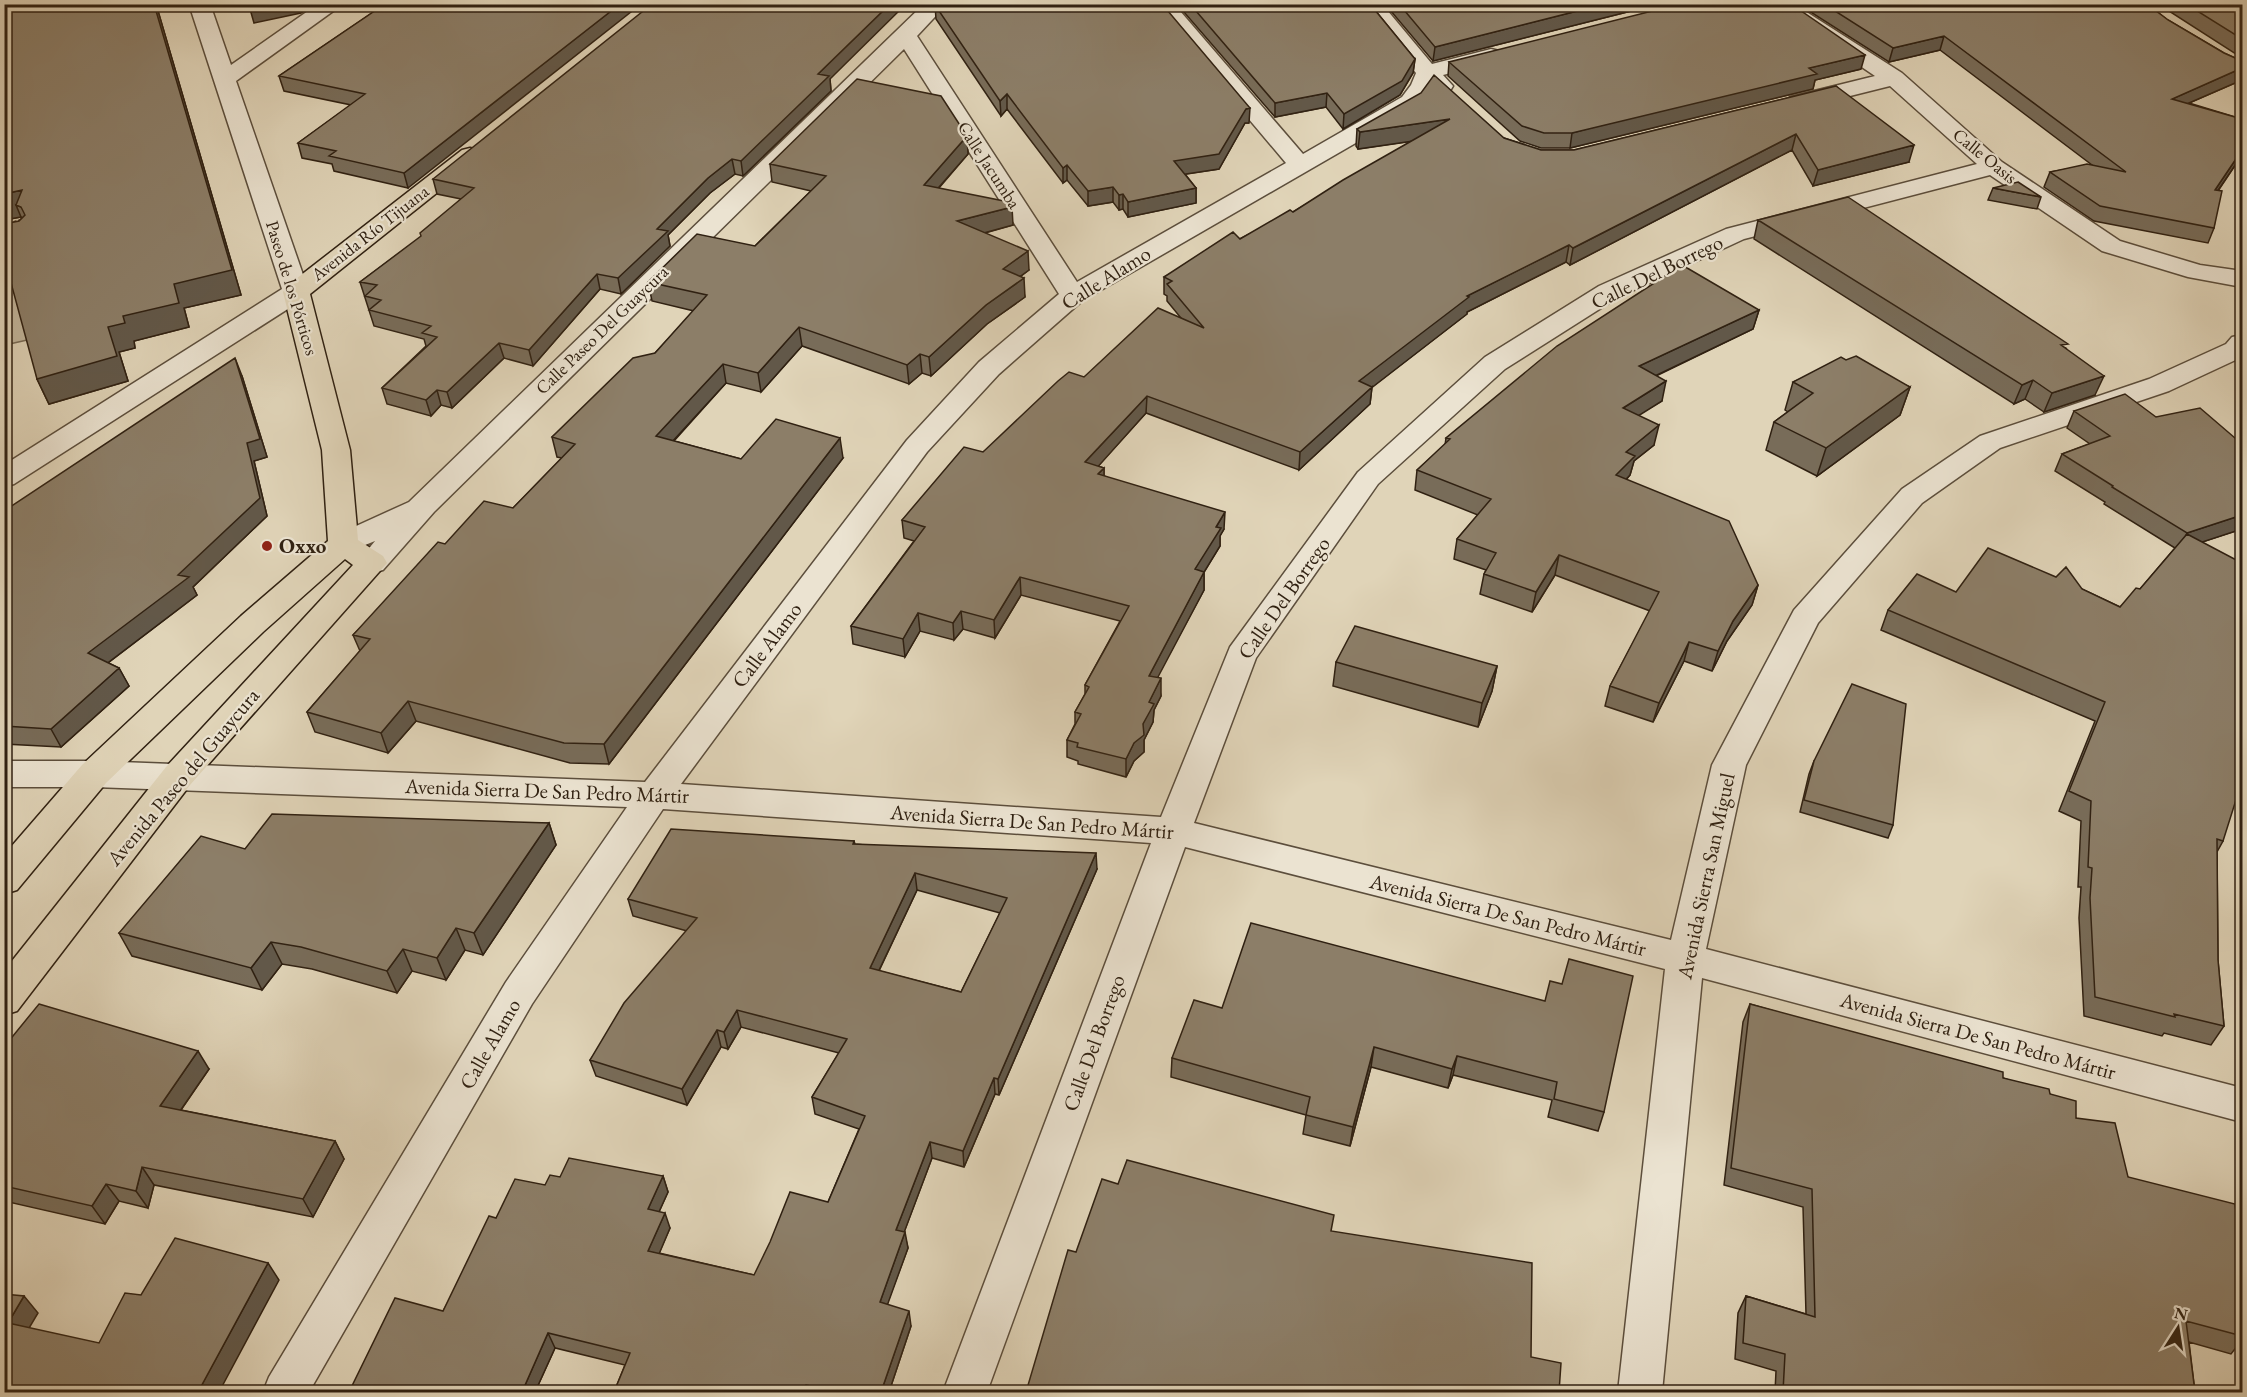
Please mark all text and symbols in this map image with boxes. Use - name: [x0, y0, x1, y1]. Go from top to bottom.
- street label: Calle Jacumba: [953, 117, 1027, 213]
- street label: Calle Oasis: [1948, 123, 2022, 189]
- street label: Avenida Río Tijuana: [305, 179, 434, 286]
- street label: Paseo de los Pórticos: [261, 218, 324, 358]
- street label: Calle Del Borrego: [1586, 228, 1727, 315]
- street label: Calle Alamo: [1056, 240, 1155, 316]
- street label: Calle Paseo Del Guaycura: [530, 260, 674, 399]
- street label: Calle Del Borrego: [1231, 531, 1336, 664]
- place label: Oxxo: [279, 532, 327, 559]
- marker: Oxxo: [260, 539, 274, 553]
- street label: Calle Alamo: [726, 596, 808, 693]
- street label: Avenida Paseo del Guaycura: [100, 682, 265, 872]
- street label: Avenida Sierra San Miguel: [1670, 770, 1741, 982]
- street label: Avenida Sierra De San Pedro Mártir: [404, 772, 689, 809]
- street label: Avenida Sierra De San Pedro Mártir: [888, 798, 1175, 845]
- street label: Avenida Sierra De San Pedro Mártir: [1366, 867, 1649, 962]
- street label: Calle Del Borrego: [1056, 971, 1131, 1115]
- street label: Avenida Sierra De San Pedro Mártir: [1836, 985, 2119, 1085]
- street label: Calle Alamo: [453, 994, 526, 1094]
- north arrow: [2148, 1298, 2208, 1358]
- text: N: [2172, 1302, 2190, 1325]

